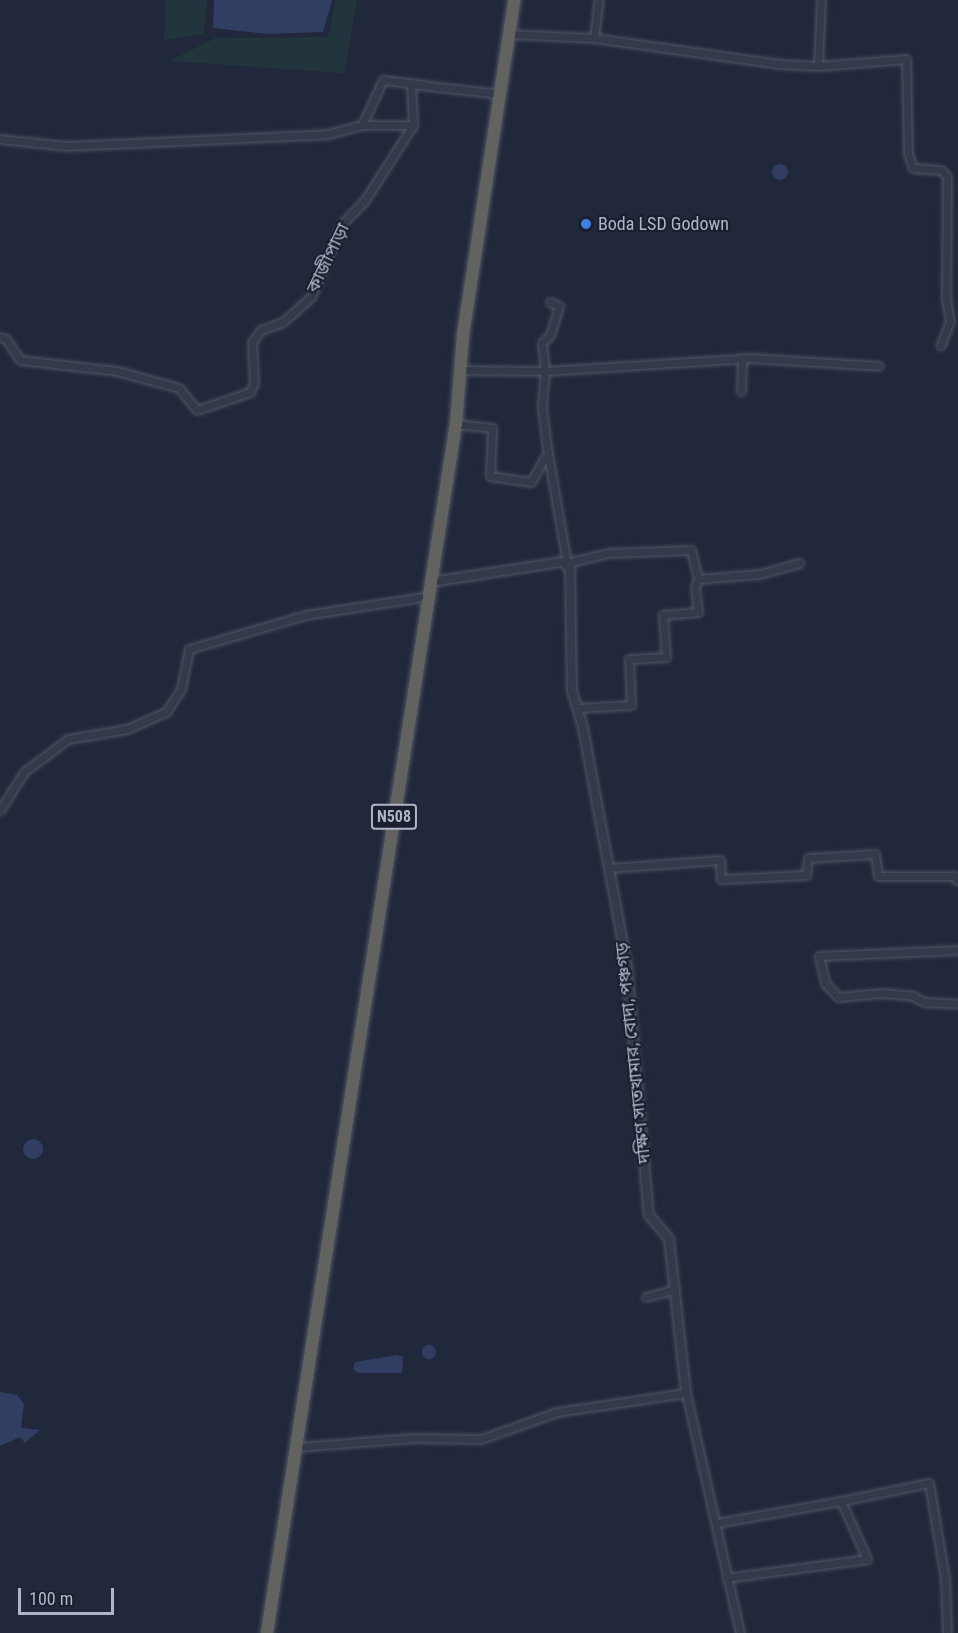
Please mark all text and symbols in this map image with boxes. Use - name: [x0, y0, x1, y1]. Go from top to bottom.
- place label: Boda LSD Godown: [598, 213, 729, 235]
- marker: Boda LSD Godown: [579, 217, 593, 231]
- street label: কাজীপাড়া: [302, 220, 354, 296]
- road number: N508: [370, 804, 418, 830]
- street label: দক্ষিণ সাতখামার, বোদা, পঞ্চগড়: [611, 941, 655, 1165]
- scale bar: [21, 1576, 117, 1614]
- text: 100 m: [29, 1588, 73, 1609]

